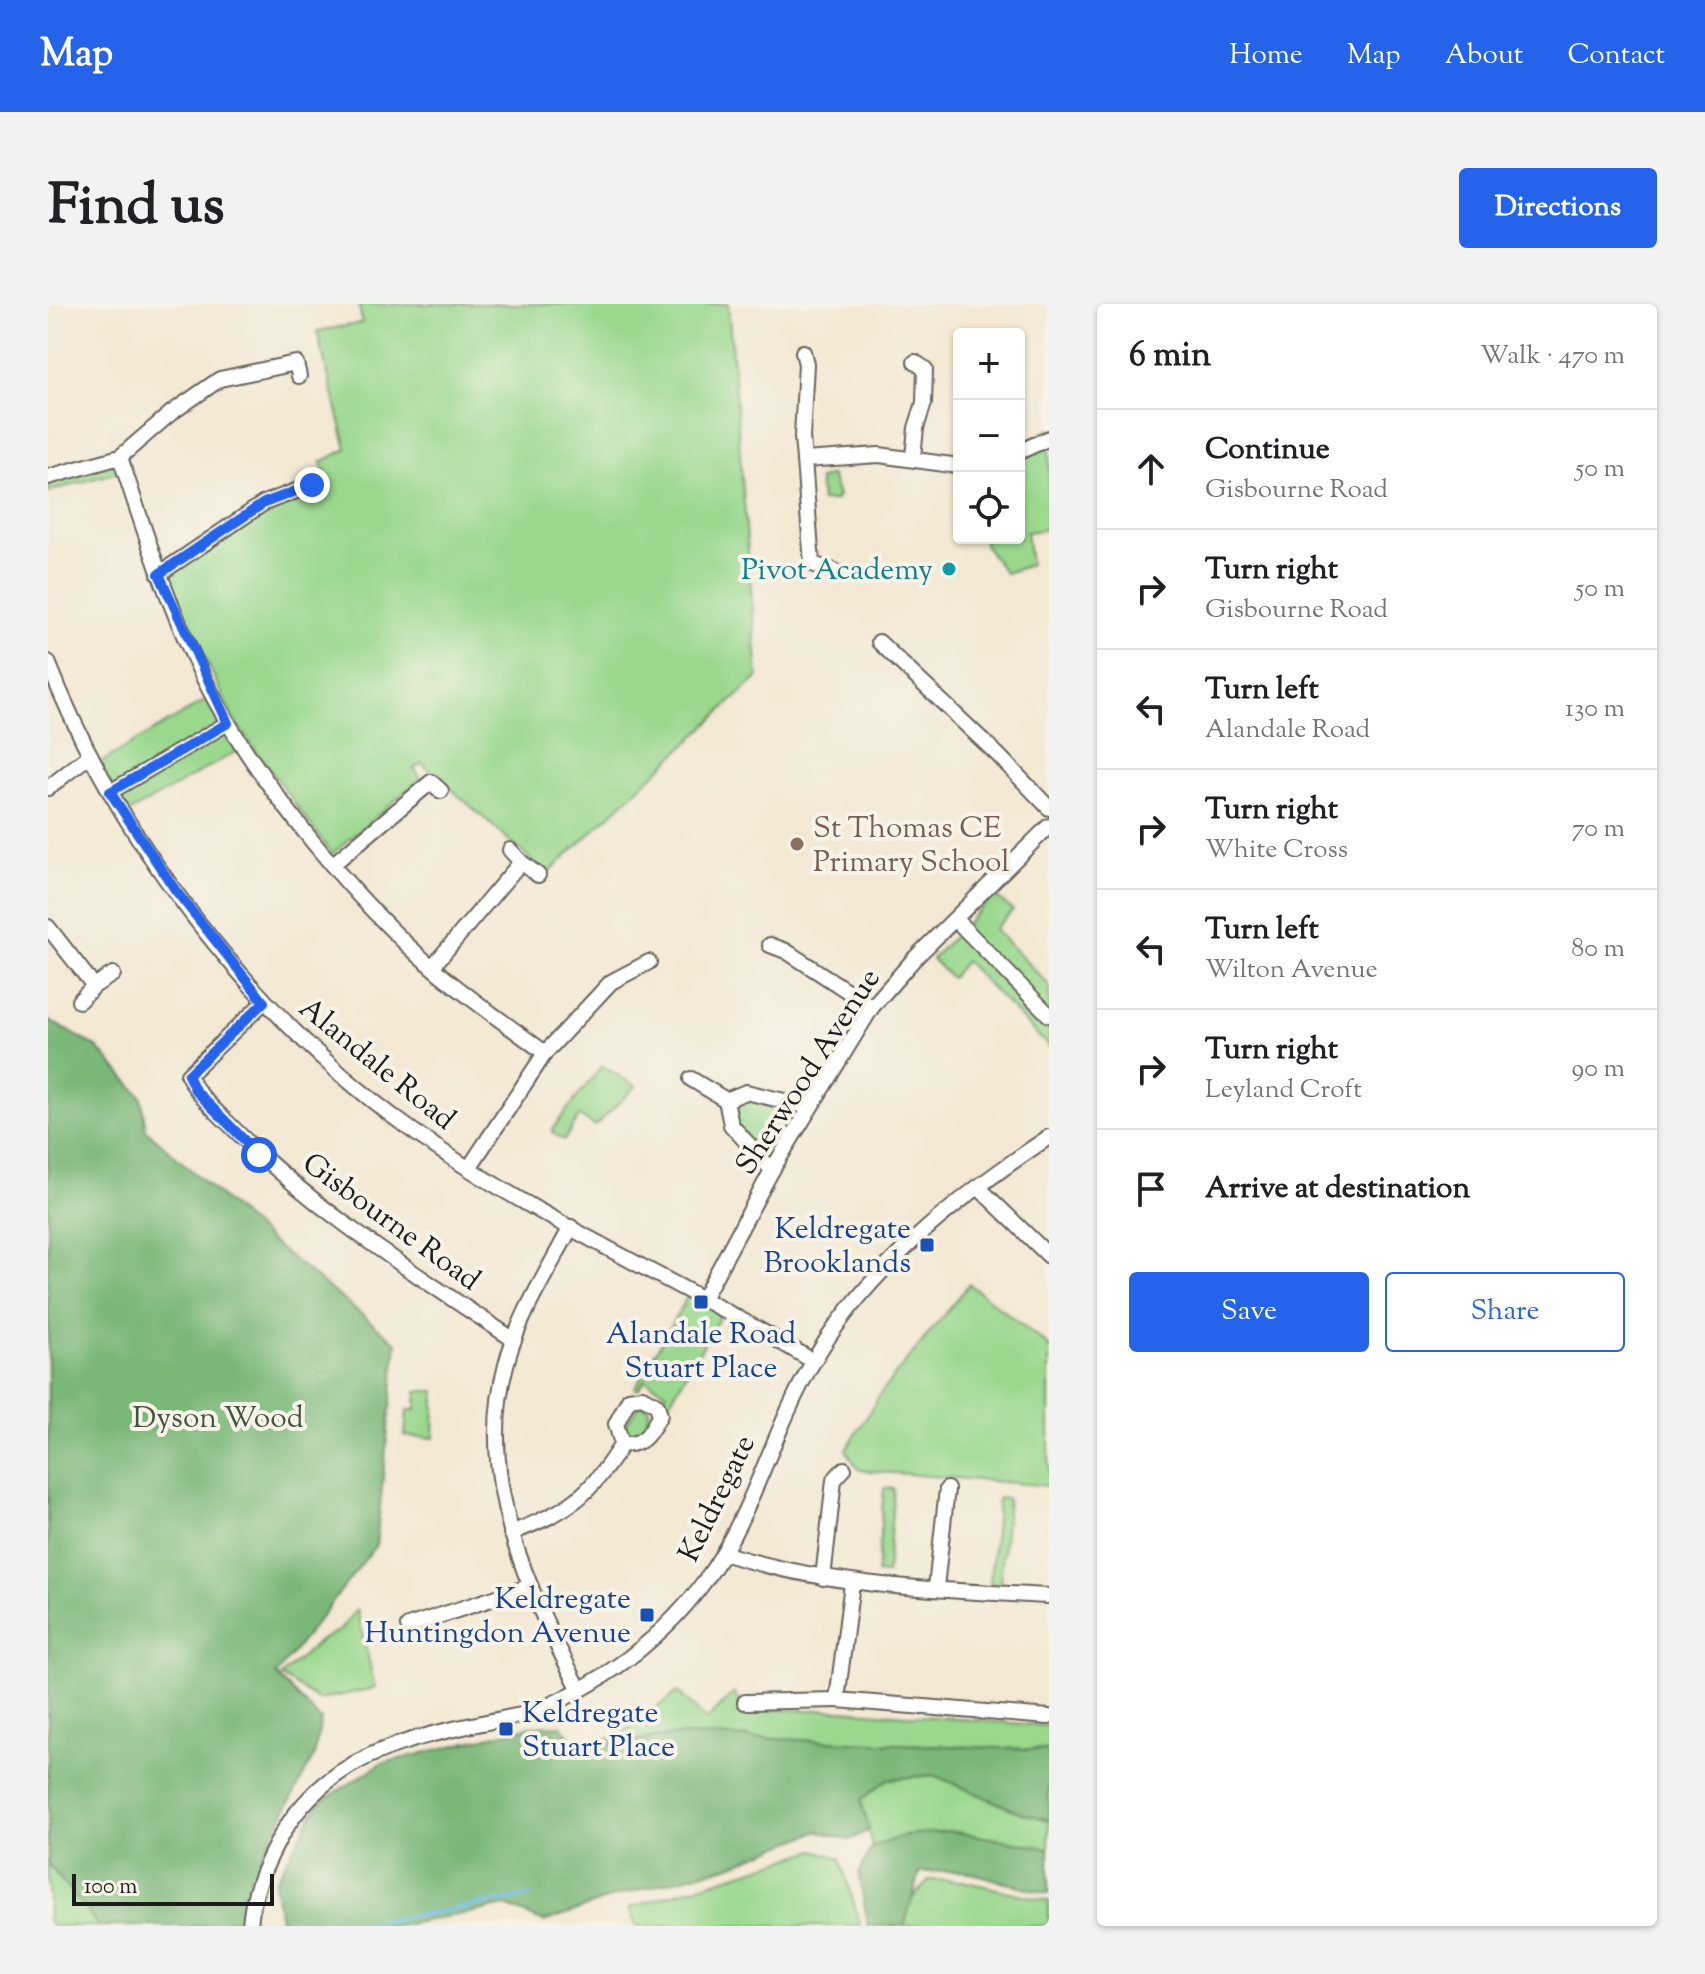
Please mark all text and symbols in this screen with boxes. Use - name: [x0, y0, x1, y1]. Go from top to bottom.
- text: Map: [40, 29, 113, 83]
- text: Home: [1229, 36, 1303, 76]
- text: Map: [1347, 36, 1401, 76]
- text: About: [1445, 36, 1523, 76]
- text: Contact: [1567, 36, 1665, 76]
- text: Find us: [48, 168, 224, 249]
- button: Directions: [1459, 168, 1657, 248]
- map controls: [953, 328, 1025, 544]
- button: +: [953, 328, 1025, 400]
- text: 6 min: [1129, 332, 1211, 381]
- text: Walk · 470 m: [1480, 338, 1625, 375]
- button: −: [953, 400, 1025, 472]
- text: Continue: [1205, 429, 1330, 472]
- icon: ahead: [1129, 447, 1173, 491]
- text: 50 m: [1575, 451, 1625, 488]
- route end: [294, 467, 330, 503]
- button: locate: [953, 472, 1025, 544]
- text: Gisbourne Road: [1205, 472, 1388, 509]
- text: Turn right: [1205, 549, 1338, 592]
- place label: Pivot Academy: [741, 550, 933, 593]
- marker: Pivot Academy: [940, 560, 958, 578]
- icon: right: [1129, 567, 1173, 611]
- text: 50 m: [1575, 571, 1625, 608]
- text: Gisbourne Road: [1205, 592, 1388, 629]
- text: Turn left: [1205, 669, 1319, 712]
- icon: left: [1129, 687, 1173, 731]
- text: 130 m: [1565, 691, 1625, 728]
- text: Alandale Road: [1205, 712, 1370, 749]
- text: Turn right: [1205, 789, 1338, 832]
- icon: right: [1129, 807, 1173, 851]
- place label: St Thomas CE Primary School: [813, 808, 1010, 885]
- text: 70 m: [1572, 811, 1625, 848]
- text: White Cross: [1205, 832, 1348, 869]
- marker: St Thomas CE Primary School: [788, 835, 806, 853]
- text: Turn left: [1205, 909, 1319, 952]
- icon: left: [1129, 927, 1173, 971]
- text: 80 m: [1571, 931, 1625, 968]
- text: Wilton Avenue: [1205, 952, 1378, 989]
- street label: Sherwood Avenue: [726, 961, 892, 1184]
- street label: Alandale Road: [289, 988, 464, 1142]
- text: Turn right: [1205, 1029, 1338, 1072]
- icon: right: [1129, 1047, 1173, 1091]
- text: 90 m: [1572, 1051, 1625, 1088]
- text: Leyland Croft: [1205, 1072, 1362, 1109]
- route start: [241, 1137, 277, 1173]
- street label: Gisbourne Road: [292, 1144, 489, 1302]
- icon: arrive: [1129, 1167, 1173, 1211]
- text: Arrive at destination: [1205, 1168, 1470, 1211]
- place label: Keldregate Brooklands: [763, 1209, 911, 1286]
- marker: Keldregate Brooklands: [918, 1236, 936, 1254]
- button: Save: [1129, 1272, 1369, 1352]
- button: Share: [1385, 1272, 1625, 1352]
- marker: Alandale Road Stuart Place: [692, 1293, 710, 1311]
- place label: Alandale Road Stuart Place: [606, 1314, 796, 1391]
- park label: Dyson Wood: [132, 1398, 304, 1441]
- street label: Keldregate: [669, 1428, 768, 1570]
- place label: Keldregate Huntingdon Avenue: [364, 1579, 631, 1656]
- marker: Keldregate Huntingdon Avenue: [638, 1606, 656, 1624]
- place label: Keldregate Stuart Place: [522, 1693, 675, 1770]
- marker: Keldregate Stuart Place: [497, 1720, 515, 1738]
- scale bar: [72, 1870, 274, 1906]
- text: 100 m: [84, 1872, 137, 1904]

